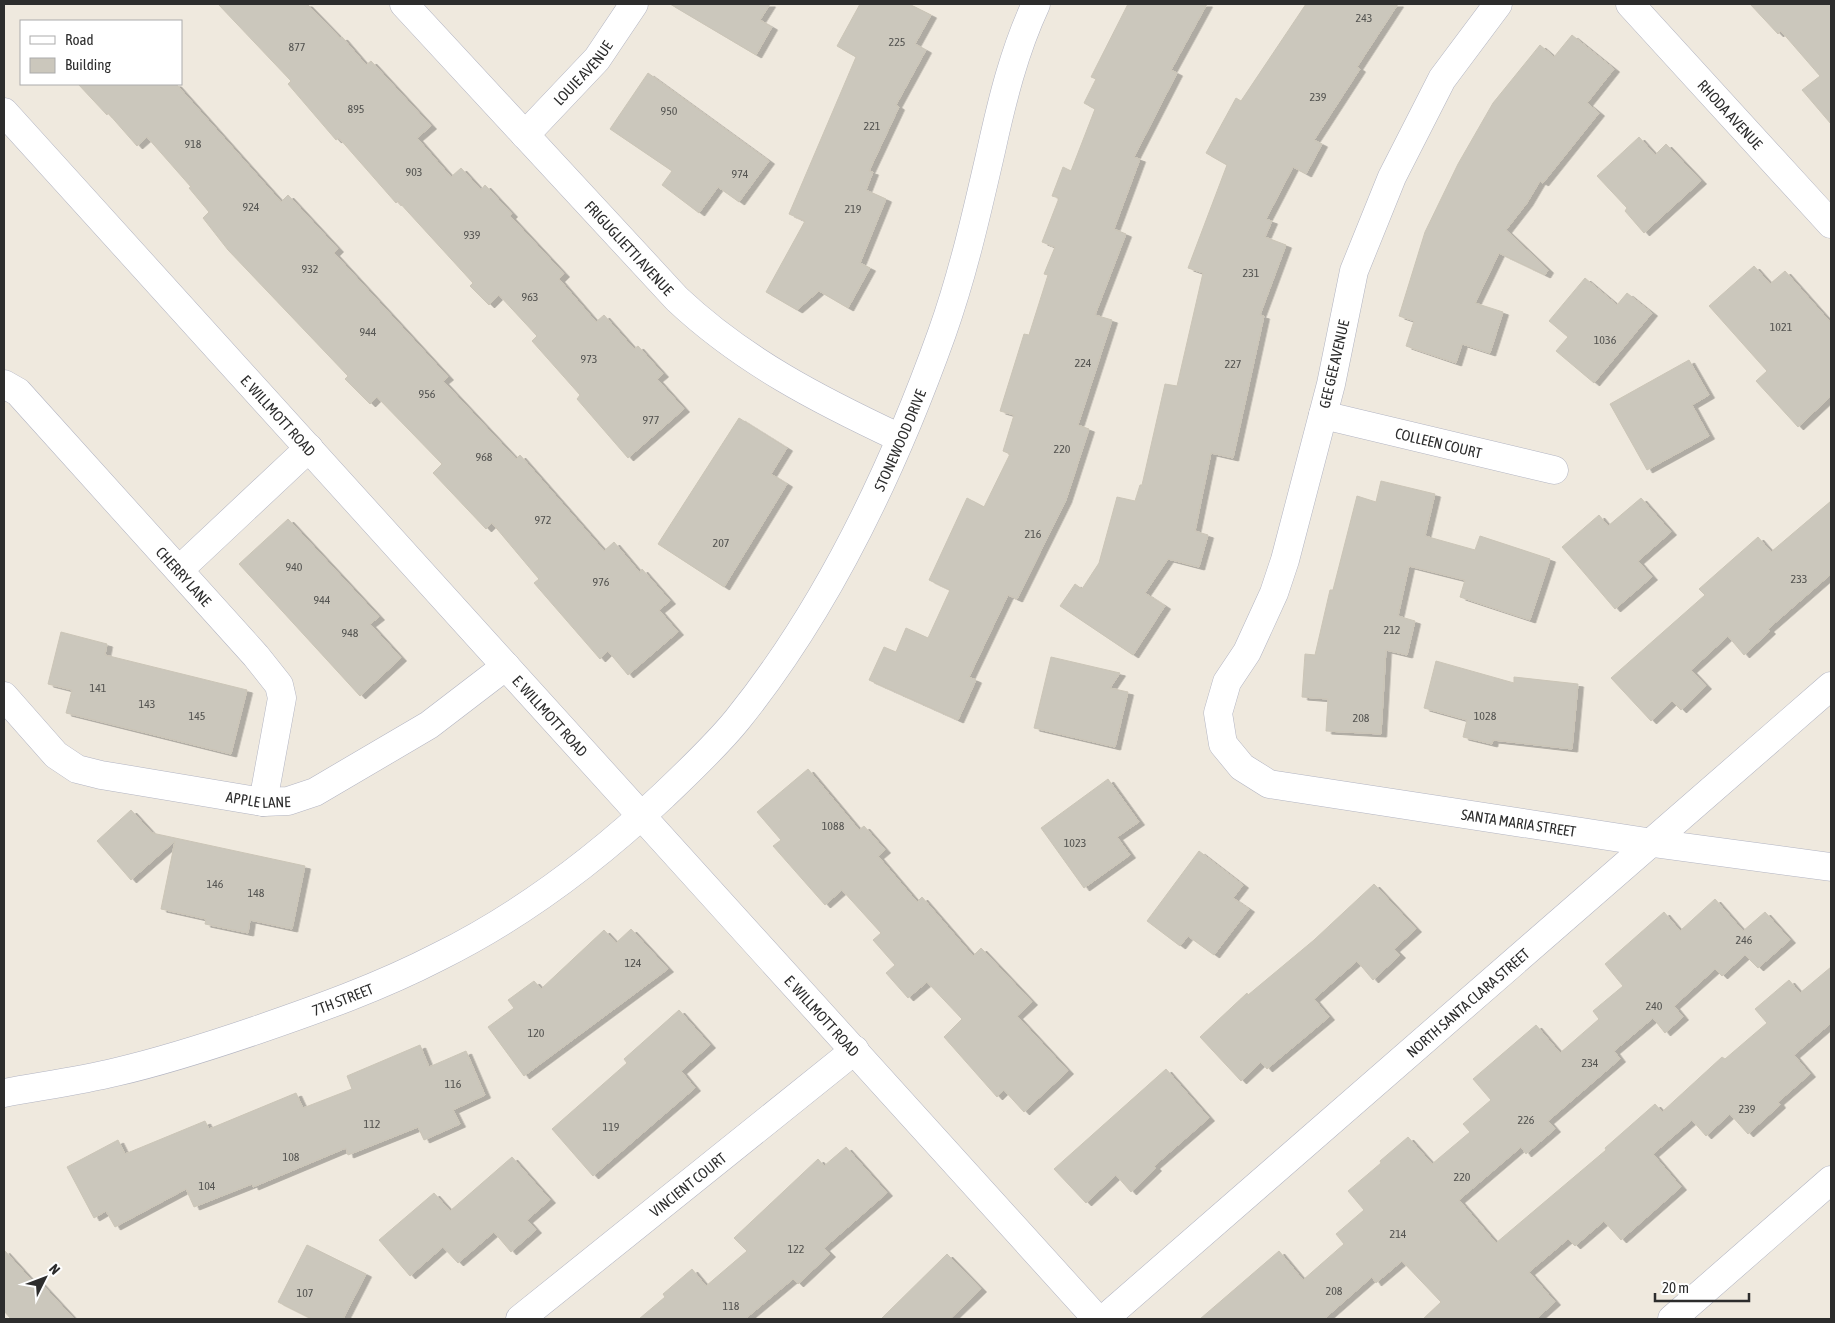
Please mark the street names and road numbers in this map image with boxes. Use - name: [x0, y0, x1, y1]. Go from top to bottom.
- street label: LOUIE AVENUE: [550, 37, 616, 108]
- street label: RHODA AVENUE: [1695, 76, 1767, 153]
- street label: FRIGUGLIETTI AVENUE: [582, 197, 678, 299]
- street label: GEE GEE AVENUE: [1316, 317, 1353, 410]
- street label: E. WILLMOTT ROAD: [238, 371, 319, 459]
- street label: STONEWOOD DRIVE: [870, 386, 929, 494]
- street label: COLLEEN COURT: [1394, 424, 1484, 461]
- street label: CHERRY LANE: [153, 543, 215, 610]
- street label: E. WILLMOTT ROAD: [509, 671, 591, 759]
- street label: APPLE LANE: [225, 787, 291, 811]
- street label: SANTA MARIA STREET: [1460, 805, 1578, 840]
- street label: NORTH SANTA CLARA STREET: [1403, 944, 1533, 1060]
- street label: E. WILLMOTT ROAD: [781, 972, 863, 1060]
- street label: 7TH STREET: [309, 979, 376, 1018]
- street label: VINCIENT COURT: [646, 1148, 729, 1220]

